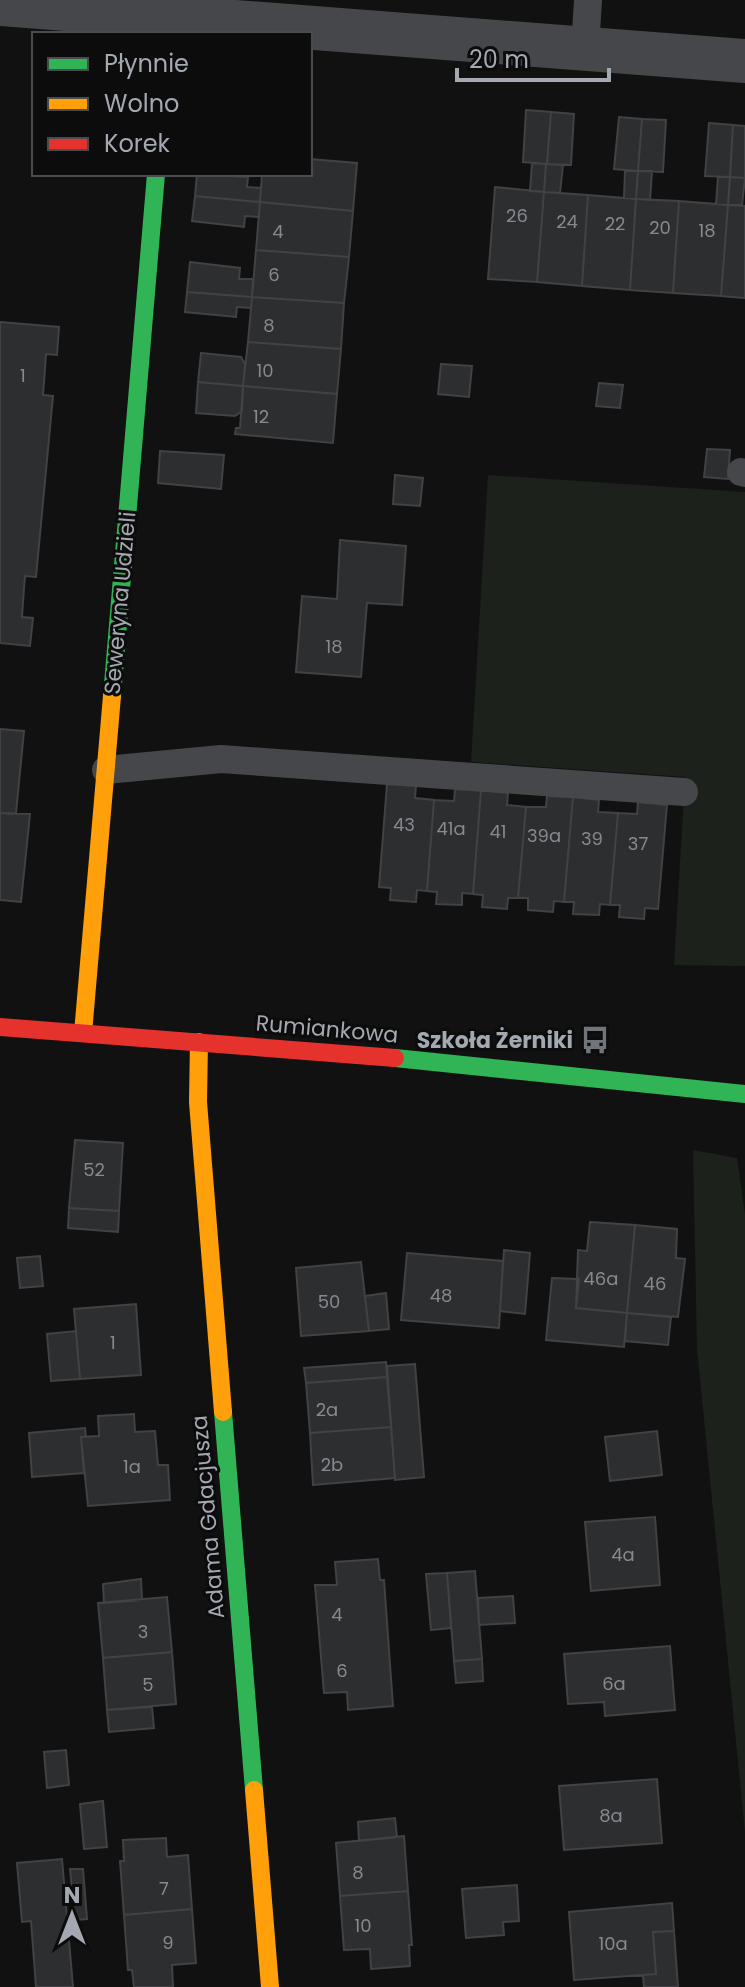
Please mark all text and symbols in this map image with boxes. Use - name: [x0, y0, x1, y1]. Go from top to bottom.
- legend: [32, 32, 312, 176]
- scale bar: [457, 32, 609, 82]
- text: 20 m: [469, 43, 529, 76]
- text: Płynnie: [104, 47, 189, 80]
- text: Wolno: [104, 87, 179, 120]
- text: Korek: [104, 127, 171, 160]
- house number: 26: [506, 203, 528, 228]
- house number: 24: [556, 209, 578, 234]
- house number: 22: [605, 211, 625, 236]
- house number: 20: [649, 215, 671, 240]
- house number: 18: [698, 218, 716, 243]
- house number: 4: [272, 219, 284, 244]
- house number: 6: [268, 262, 280, 287]
- house number: 8: [263, 313, 275, 338]
- house number: 10: [256, 358, 274, 383]
- house number: 1: [20, 363, 26, 388]
- house number: 12: [253, 404, 269, 429]
- street label: Seweryna Udzieli: [97, 510, 143, 696]
- house number: 18: [325, 634, 343, 659]
- house number: 43: [393, 812, 415, 837]
- house number: 41a: [436, 816, 466, 841]
- house number: 41: [489, 819, 507, 844]
- house number: 39a: [527, 823, 561, 848]
- house number: 39: [581, 826, 603, 851]
- house number: 37: [628, 831, 648, 856]
- street label: Rumiankowa: [255, 1007, 399, 1051]
- place label: Szkoła Żerniki: [417, 1025, 573, 1056]
- bus stop icon: Szkoła Żerniki: [580, 1025, 610, 1055]
- house number: 52: [83, 1157, 105, 1182]
- house number: 46a: [584, 1266, 618, 1291]
- house number: 46: [644, 1271, 666, 1296]
- house number: 48: [430, 1283, 452, 1308]
- house number: 50: [318, 1289, 340, 1314]
- house number: 1: [110, 1330, 116, 1355]
- house number: 2a: [316, 1397, 338, 1422]
- street label: Adama Gdacjusza: [184, 1414, 232, 1620]
- house number: 2b: [321, 1452, 343, 1477]
- house number: 1a: [123, 1454, 141, 1479]
- house number: 4a: [611, 1542, 635, 1567]
- house number: 4: [331, 1602, 343, 1627]
- house number: 3: [138, 1619, 148, 1644]
- house number: 6: [336, 1658, 348, 1683]
- house number: 6a: [602, 1671, 626, 1696]
- house number: 5: [142, 1672, 154, 1697]
- house number: 8a: [599, 1803, 623, 1828]
- house number: 8: [352, 1860, 364, 1885]
- north arrow: [32, 1875, 112, 1955]
- house number: 7: [159, 1876, 169, 1901]
- text: N: [64, 1880, 80, 1911]
- house number: 10: [354, 1913, 372, 1938]
- house number: 9: [162, 1930, 174, 1955]
- house number: 10a: [598, 1931, 628, 1956]

